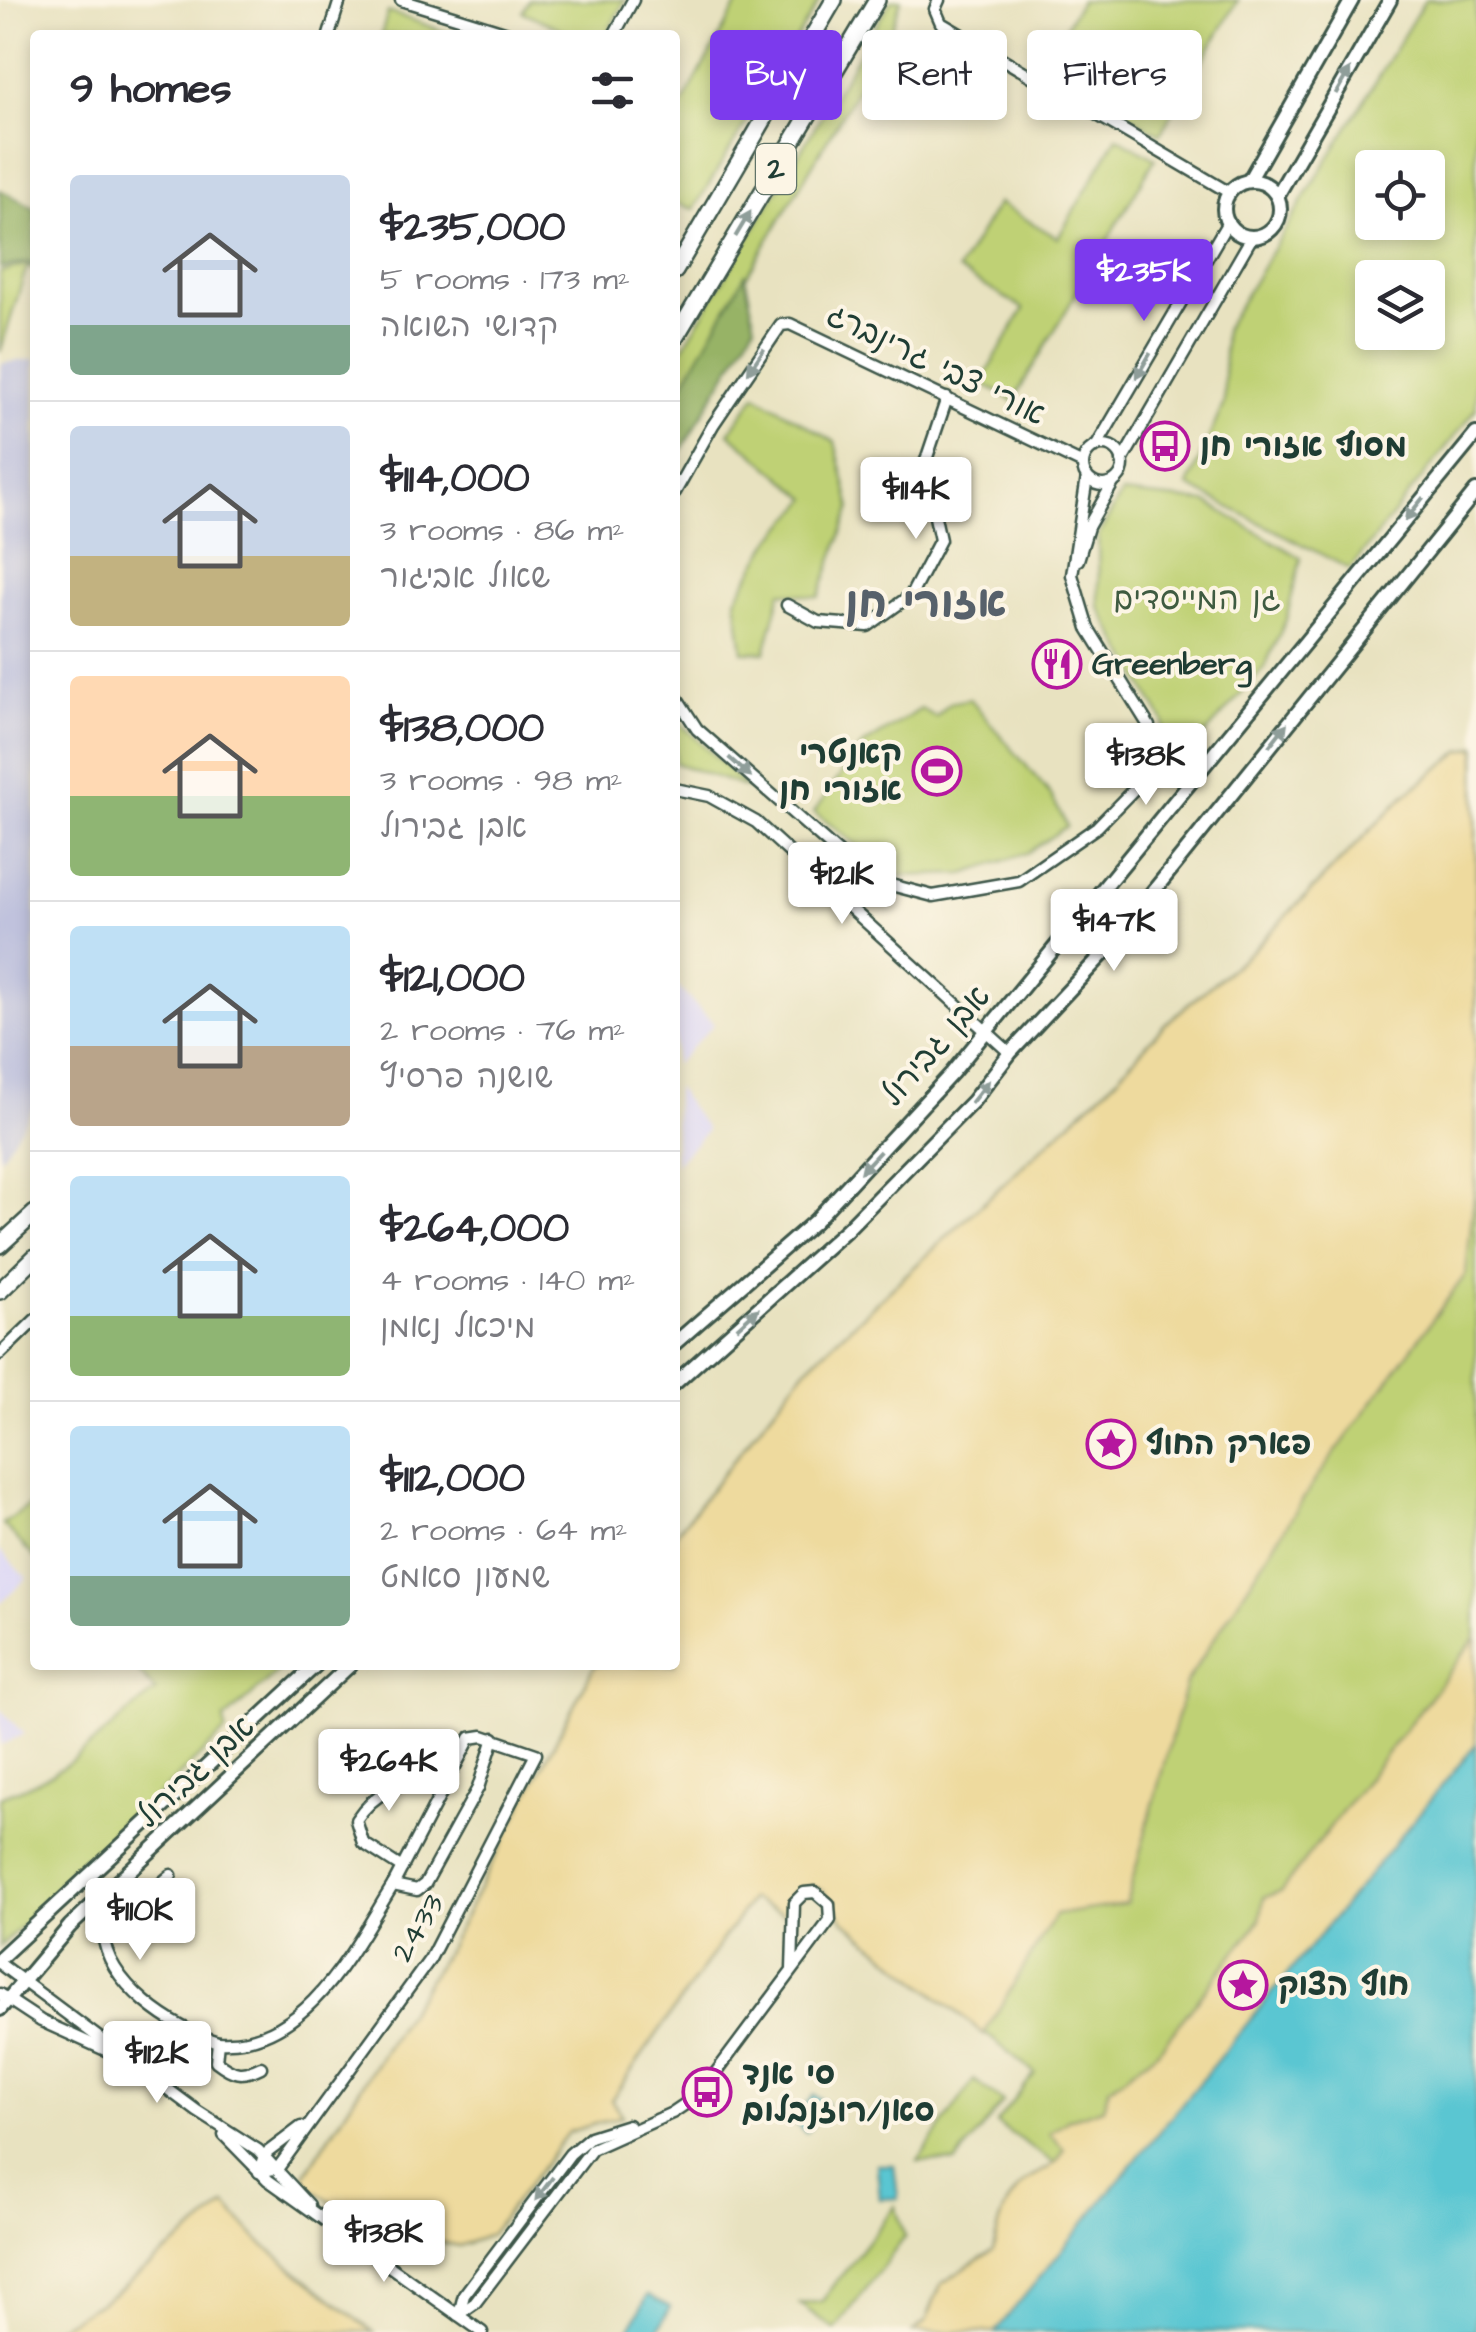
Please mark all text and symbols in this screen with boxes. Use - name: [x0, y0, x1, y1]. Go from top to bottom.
- chip: Buy: [710, 30, 842, 120]
- chip: Rent: [862, 30, 1007, 120]
- chip: Filters: [1027, 30, 1202, 120]
- text: 9 homes: [70, 61, 232, 119]
- icon: filters: [585, 63, 640, 118]
- one-way arrow: [1334, 67, 1351, 95]
- road number: 2: [756, 144, 796, 194]
- map controls: [1355, 150, 1445, 350]
- button: locate: [1355, 150, 1445, 240]
- text: $235,000: [380, 199, 565, 257]
- one-way arrow: [734, 210, 751, 238]
- icon: home: [150, 215, 270, 335]
- pin: $235K: [1074, 239, 1214, 324]
- text: $235K: [1097, 249, 1191, 294]
- text: 5 rooms · 173 m²: [380, 257, 630, 302]
- button: layers: [1355, 260, 1445, 350]
- street label: אורי צבי גרינברג: [819, 293, 1053, 437]
- text: קדושי השואה: [380, 304, 558, 349]
- one-way arrow: [747, 347, 766, 374]
- one-way arrow: [1135, 352, 1152, 380]
- bus stop icon: מסוף אזורי חן: [1139, 420, 1191, 472]
- place label: מסוף אזורי חן: [1200, 424, 1407, 469]
- text: $114,000: [380, 450, 530, 508]
- pin: $114K: [846, 457, 986, 542]
- icon: home: [150, 466, 270, 586]
- text: $114K: [882, 467, 950, 512]
- one-way arrow: [1404, 497, 1426, 522]
- text: 3 rooms · 86 m²: [380, 508, 624, 553]
- text: שאול אביגור: [380, 555, 550, 600]
- district label: אזורי חן: [845, 575, 1007, 633]
- park label: גן המייסדים: [1113, 577, 1281, 622]
- restaurant icon: Greenberg: [1031, 638, 1083, 690]
- place label: Greenberg: [1092, 642, 1252, 688]
- text: $138,000: [380, 700, 544, 758]
- icon: home: [150, 716, 270, 836]
- one-way arrow: [1267, 722, 1288, 748]
- pin: $138K: [1076, 723, 1216, 808]
- place label: קאנטרי אזורי חן: [779, 731, 902, 813]
- text: $138K: [1107, 733, 1185, 778]
- sports icon: קאנטרי אזורי חן: [911, 745, 963, 797]
- one-way arrow: [728, 755, 753, 777]
- text: 3 rooms · 98 m²: [380, 758, 623, 803]
- text: אבן גבירול: [380, 805, 527, 850]
- pin: $121K: [772, 842, 912, 927]
- text: $121K: [810, 852, 874, 897]
- pin: $147K: [1044, 889, 1184, 974]
- text: $147K: [1073, 899, 1155, 944]
- text: $121,000: [380, 950, 525, 1008]
- icon: home: [150, 966, 270, 1086]
- street label: אבן גבירול: [871, 976, 1001, 1116]
- text: 2 rooms · 76 m²: [380, 1008, 625, 1053]
- text: שושנה פרסיץ: [380, 1055, 553, 1100]
- one-way arrow: [969, 1079, 990, 1104]
- one-way arrow: [859, 1150, 882, 1174]
- text: $264,000: [380, 1200, 569, 1258]
- icon: home: [150, 1216, 270, 1336]
- text: 4 rooms · 140 m²: [380, 1258, 635, 1303]
- text: מיכאל נאמן: [380, 1305, 535, 1350]
- one-way arrow: [735, 1308, 760, 1330]
- place icon: פארק החוף: [1085, 1418, 1137, 1470]
- place label: פארק החוף: [1146, 1422, 1311, 1467]
- text: $112,000: [380, 1450, 525, 1508]
- icon: home: [150, 1466, 270, 1586]
- text: 2 rooms · 64 m²: [380, 1508, 627, 1553]
- text: שמעון סאמט: [380, 1555, 550, 1600]
- street label: אבן גבירול: [127, 1705, 265, 1839]
- pin: $264K: [319, 1729, 459, 1814]
- text: $264K: [340, 1739, 438, 1784]
- pin: $110K: [70, 1878, 210, 1963]
- street label: 2433: [380, 1885, 456, 1971]
- text: $110K: [107, 1888, 173, 1933]
- place icon: חוף הצוק: [1217, 1959, 1269, 2011]
- place label: חוף הצוק: [1278, 1963, 1409, 2008]
- pin: $112K: [87, 2021, 227, 2106]
- text: $112K: [125, 2031, 189, 2076]
- place label: סי אנד סאן/רוזנבלום: [742, 2052, 935, 2134]
- bus stop icon: סי אנד סאן/רוזנבלום: [681, 2066, 733, 2118]
- one-way arrow: [535, 2176, 555, 2202]
- pin: $138K: [314, 2200, 454, 2285]
- text: $138K: [345, 2210, 423, 2255]

